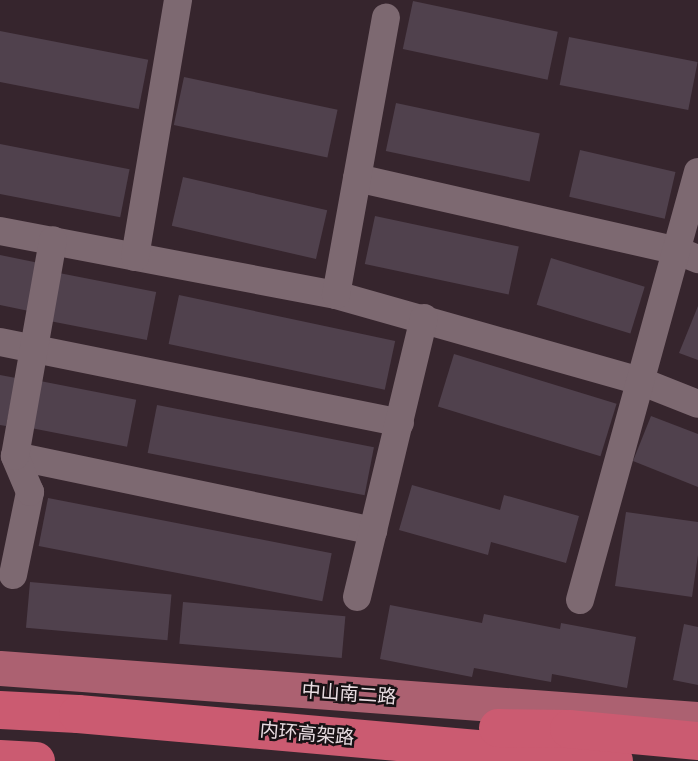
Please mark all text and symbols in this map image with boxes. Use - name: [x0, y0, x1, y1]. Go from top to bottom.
- street label: 中山南二路: [301, 679, 397, 709]
- street label: 内环高架路: [259, 719, 355, 749]

